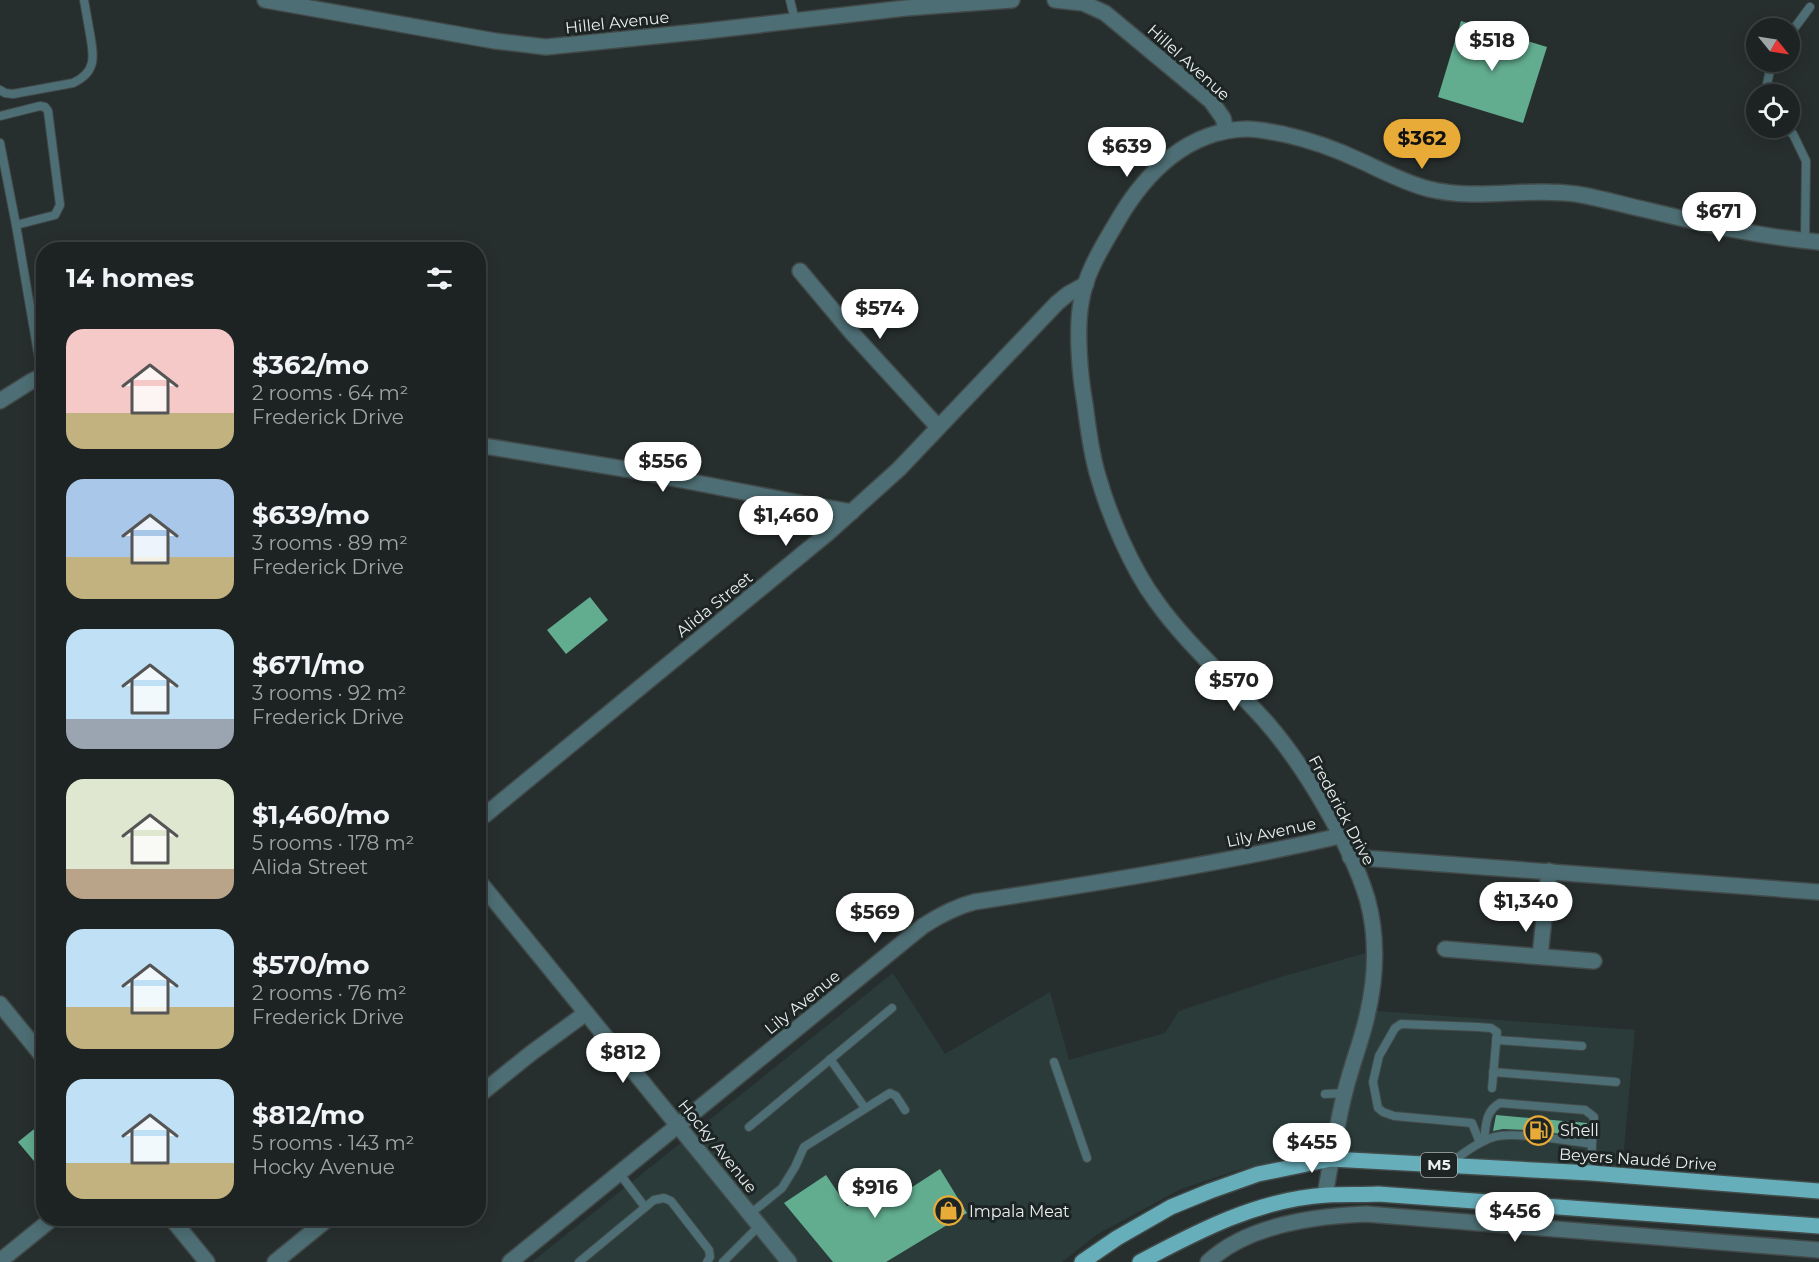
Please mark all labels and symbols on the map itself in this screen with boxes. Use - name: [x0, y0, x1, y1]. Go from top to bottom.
- street label: Hillel Avenue: [564, 8, 670, 37]
- north arrow: [1746, 18, 1800, 72]
- street label: Hillel Avenue: [1143, 20, 1234, 104]
- pin: $518: [1456, 21, 1528, 72]
- pin: $362: [1386, 119, 1458, 170]
- pin: $639: [1091, 127, 1163, 178]
- pin: $671: [1683, 192, 1755, 243]
- pin: $574: [844, 289, 916, 340]
- pin: $556: [627, 442, 699, 493]
- pin: $1,460: [737, 496, 835, 547]
- street label: Alida Street: [672, 567, 757, 641]
- pin: $570: [1198, 661, 1270, 712]
- street label: Frederick Drive: [1305, 752, 1378, 868]
- street label: Lily Avenue: [1225, 814, 1318, 851]
- pin: $1,340: [1477, 882, 1575, 933]
- pin: $569: [839, 893, 911, 944]
- street label: Lily Avenue: [761, 966, 844, 1038]
- pin: $812: [587, 1033, 659, 1084]
- street label: Hocky Avenue: [674, 1096, 761, 1197]
- fuel station icon: Shell: [1523, 1114, 1555, 1146]
- place label: Shell: [1560, 1121, 1599, 1140]
- pin: $455: [1276, 1123, 1348, 1174]
- street label: Beyers Naudé Drive: [1559, 1145, 1717, 1174]
- road number: M5: [1421, 1153, 1457, 1177]
- pin: $916: [839, 1168, 911, 1219]
- pin: $456: [1479, 1192, 1551, 1243]
- shop icon: Impala Meat: [932, 1195, 964, 1227]
- place label: Impala Meat: [969, 1202, 1070, 1221]

